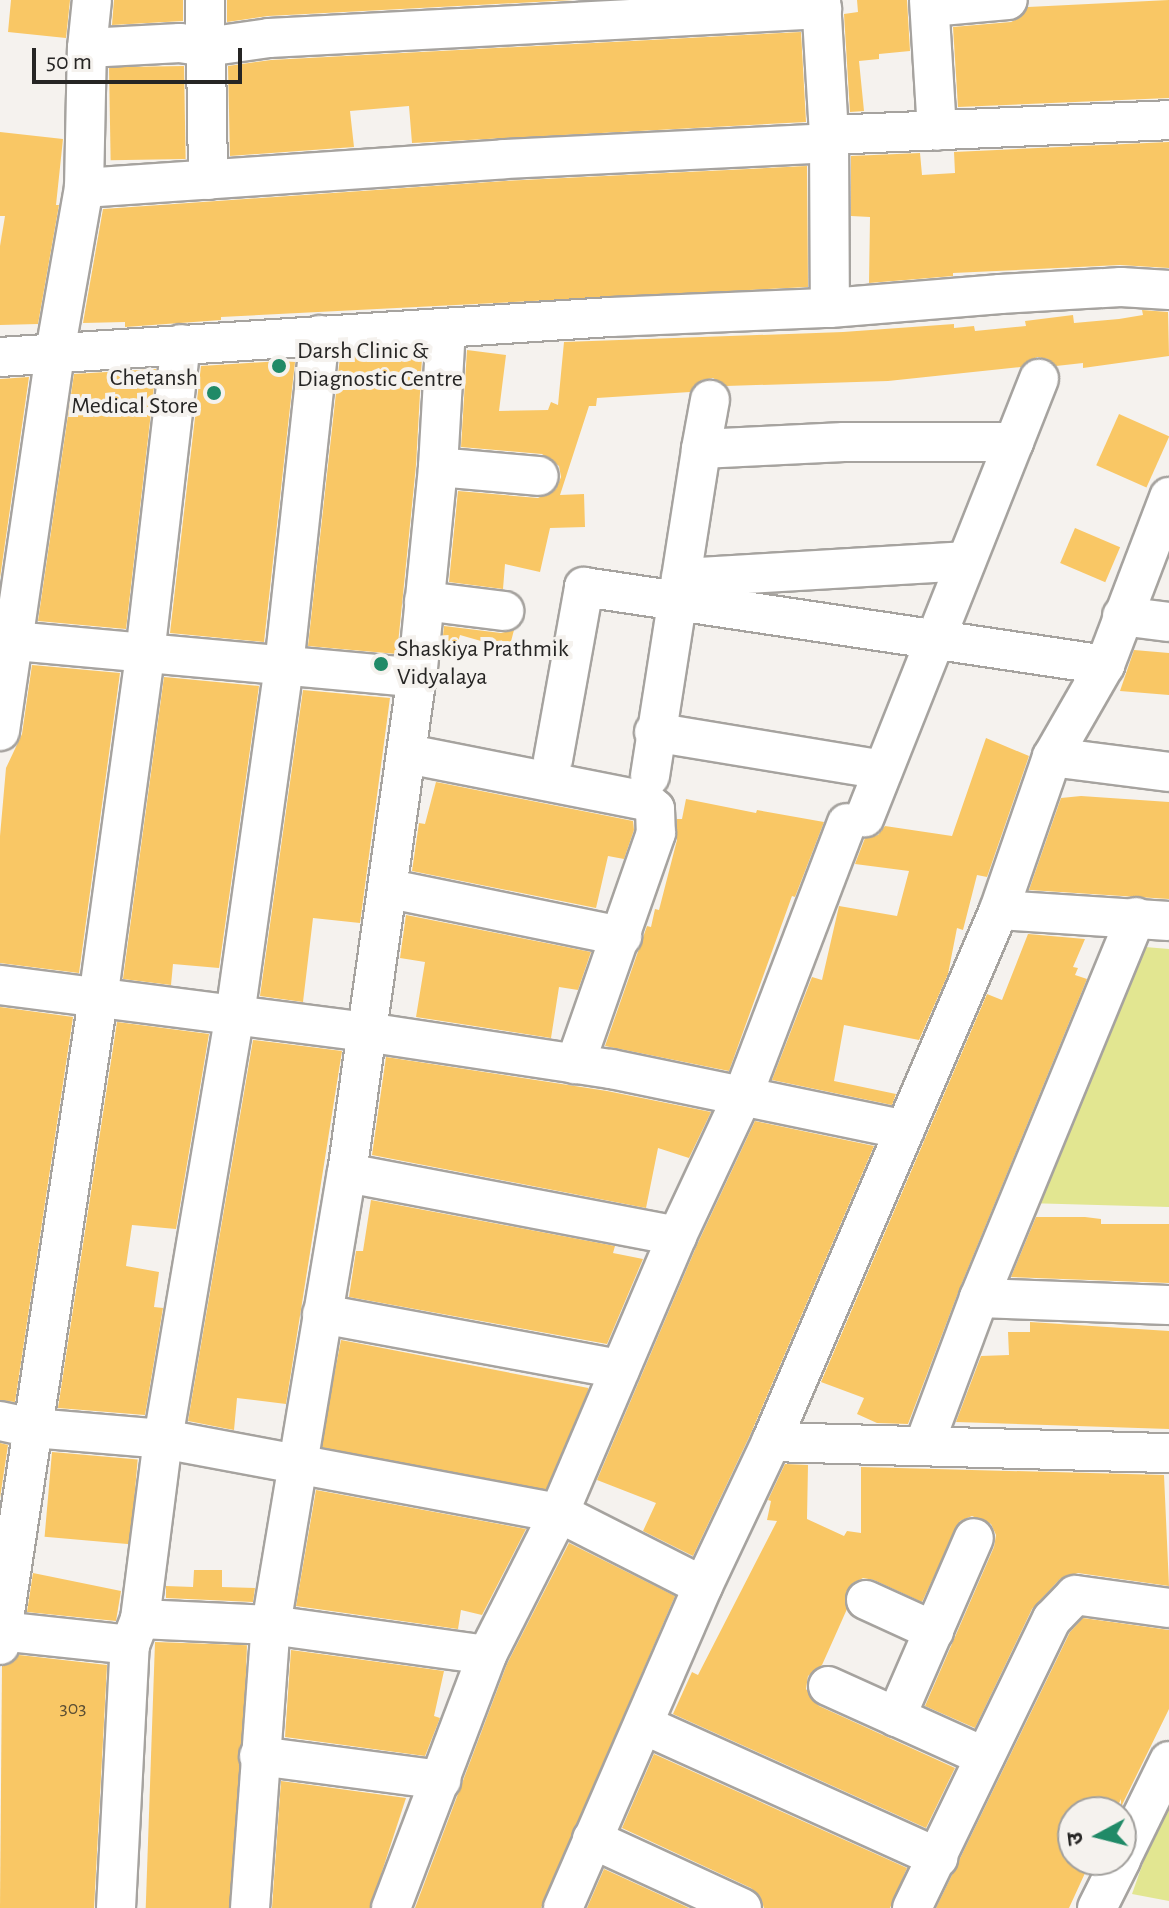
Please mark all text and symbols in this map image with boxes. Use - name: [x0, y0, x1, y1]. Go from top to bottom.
- scale bar: [36, 32, 246, 82]
- text: 50 m: [46, 50, 92, 74]
- place label: Darsh Clinic & Diagnostic Centre: [297, 338, 463, 394]
- marker: Darsh Clinic & Diagnostic Centre: [268, 355, 290, 377]
- place label: Chetansh Medical Store: [71, 365, 198, 421]
- marker: Chetansh Medical Store: [205, 384, 223, 402]
- place label: Shaskiya Prathmik Vidyalaya: [397, 636, 569, 692]
- marker: Shaskiya Prathmik Vidyalaya: [372, 655, 390, 673]
- house number: 303: [59, 1696, 87, 1720]
- north arrow: [1057, 1796, 1137, 1876]
- text: उ: [1063, 1831, 1087, 1846]

